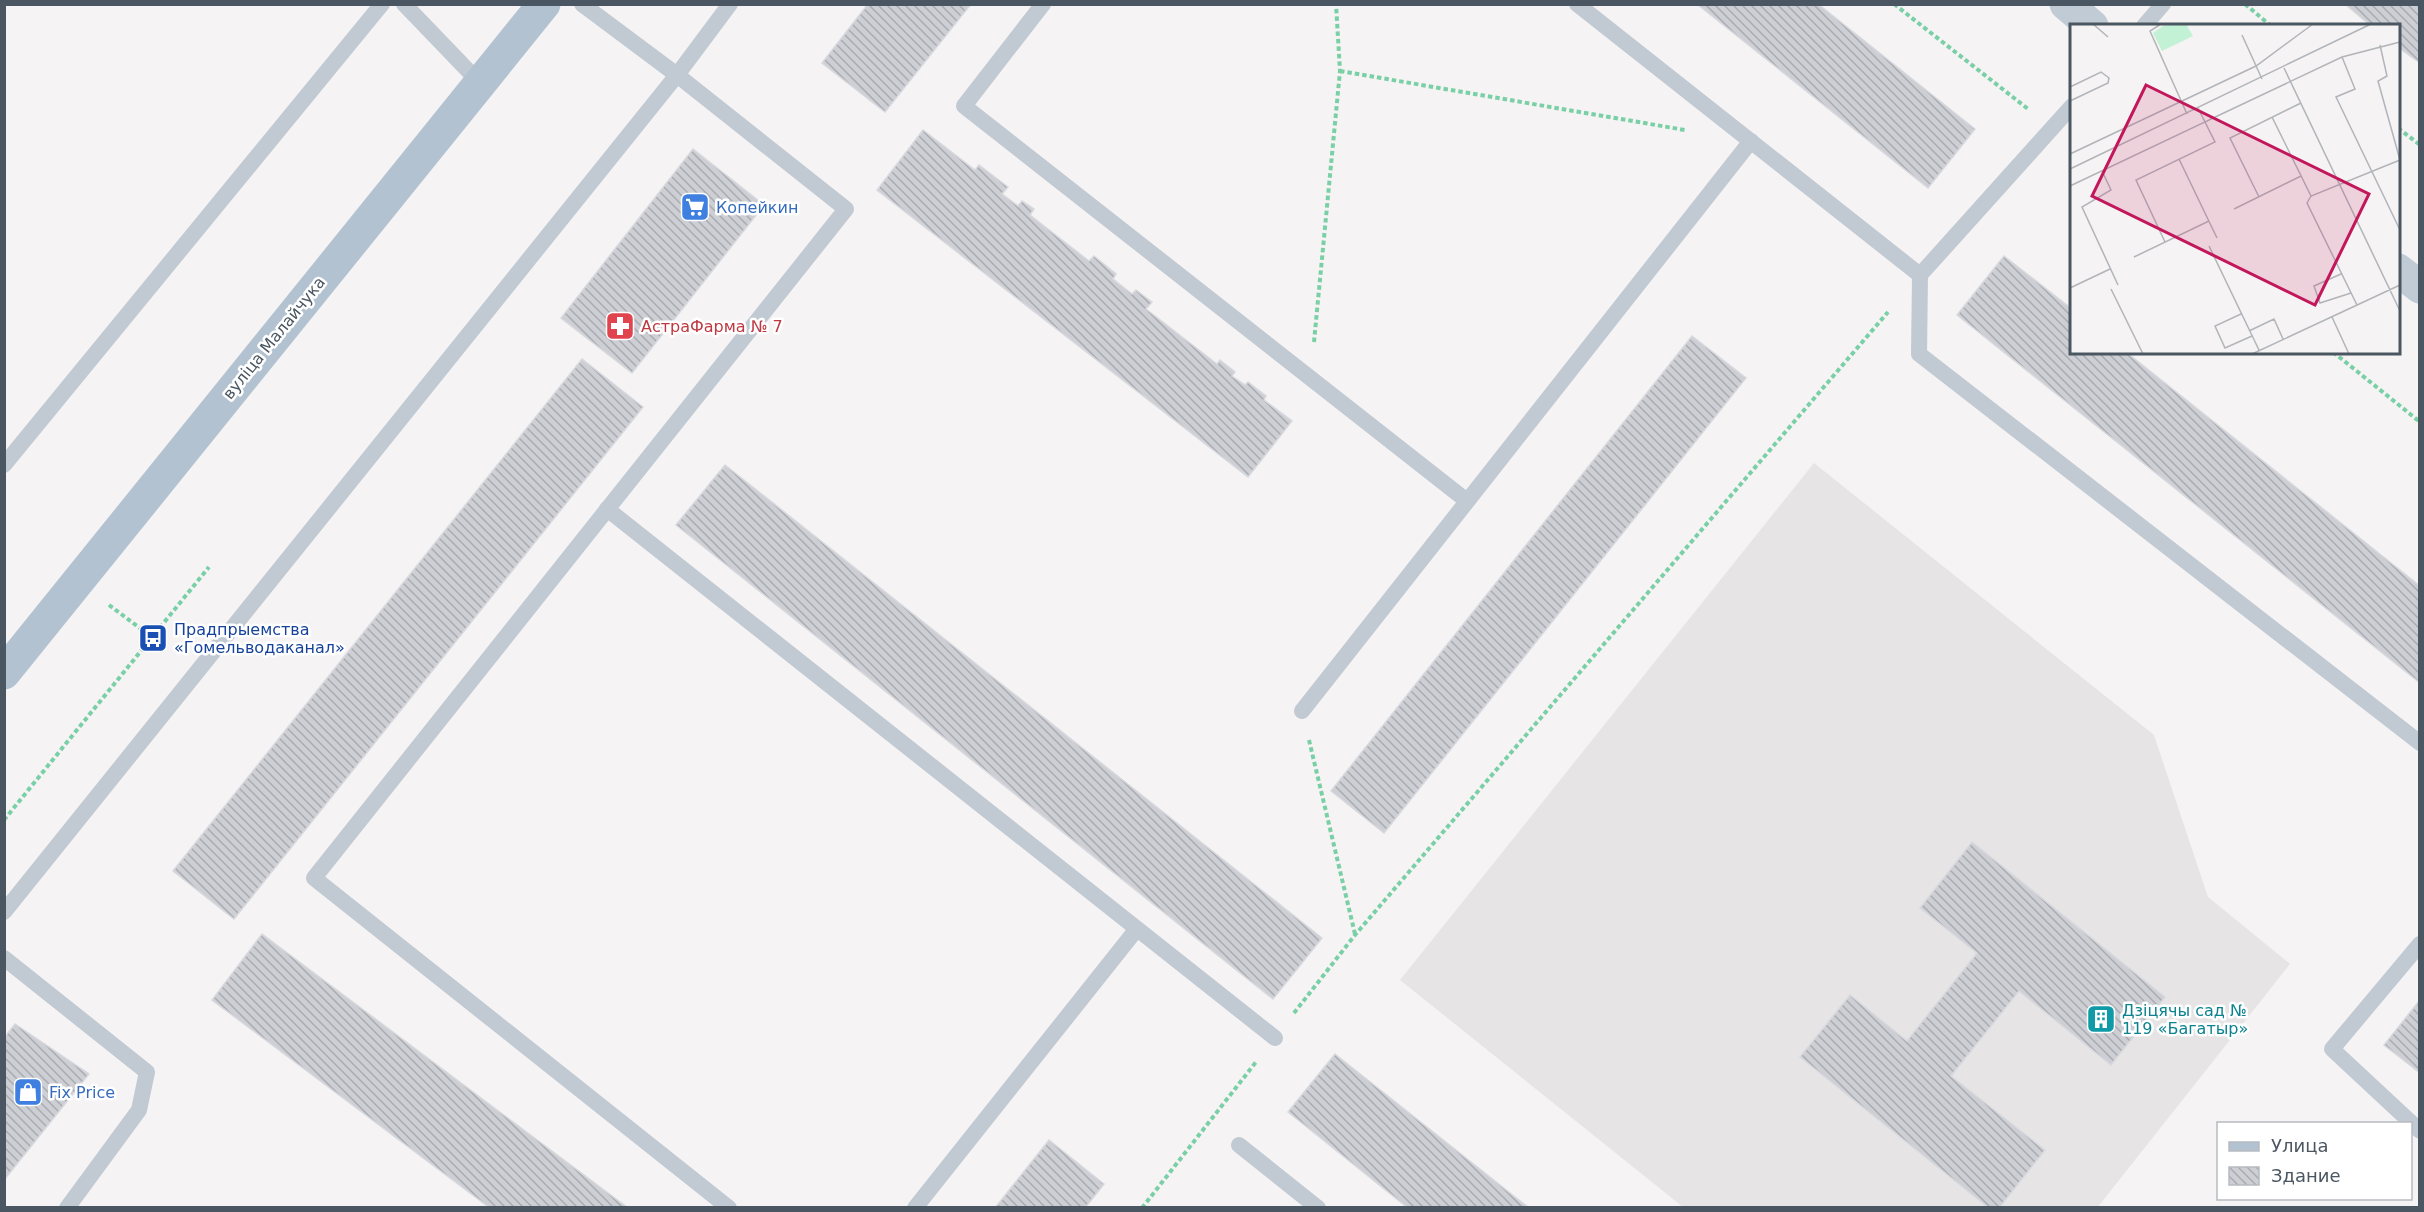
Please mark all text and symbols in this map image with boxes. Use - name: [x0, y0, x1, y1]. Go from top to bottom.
- inset map: [2070, 24, 2400, 354]
- supermarket icon: Копейкин: [679, 191, 711, 223]
- place label: Копейкин: [716, 198, 798, 217]
- street label: вуліца Малайчука: [219, 273, 329, 403]
- pharmacy icon: АстраФарма № 7: [604, 310, 636, 342]
- place label: АстраФарма № 7: [641, 317, 783, 336]
- place label: Прадпрыемства «Гомельводаканал»: [174, 620, 345, 657]
- bus stop icon: Прадпрыемства «Гомельводаканал»: [137, 622, 169, 654]
- place label: Дзіцячы сад № 119 «Багатыр»: [2122, 1001, 2248, 1038]
- building icon: Дзіцячы сад № 119 «Багатыр»: [2085, 1003, 2117, 1035]
- shop icon: Fix Price: [12, 1076, 44, 1108]
- place label: Fix Price: [49, 1083, 115, 1102]
- legend: [2217, 1122, 2412, 1200]
- text: Улица: [2271, 1135, 2328, 1156]
- text: Здание: [2271, 1165, 2341, 1186]

